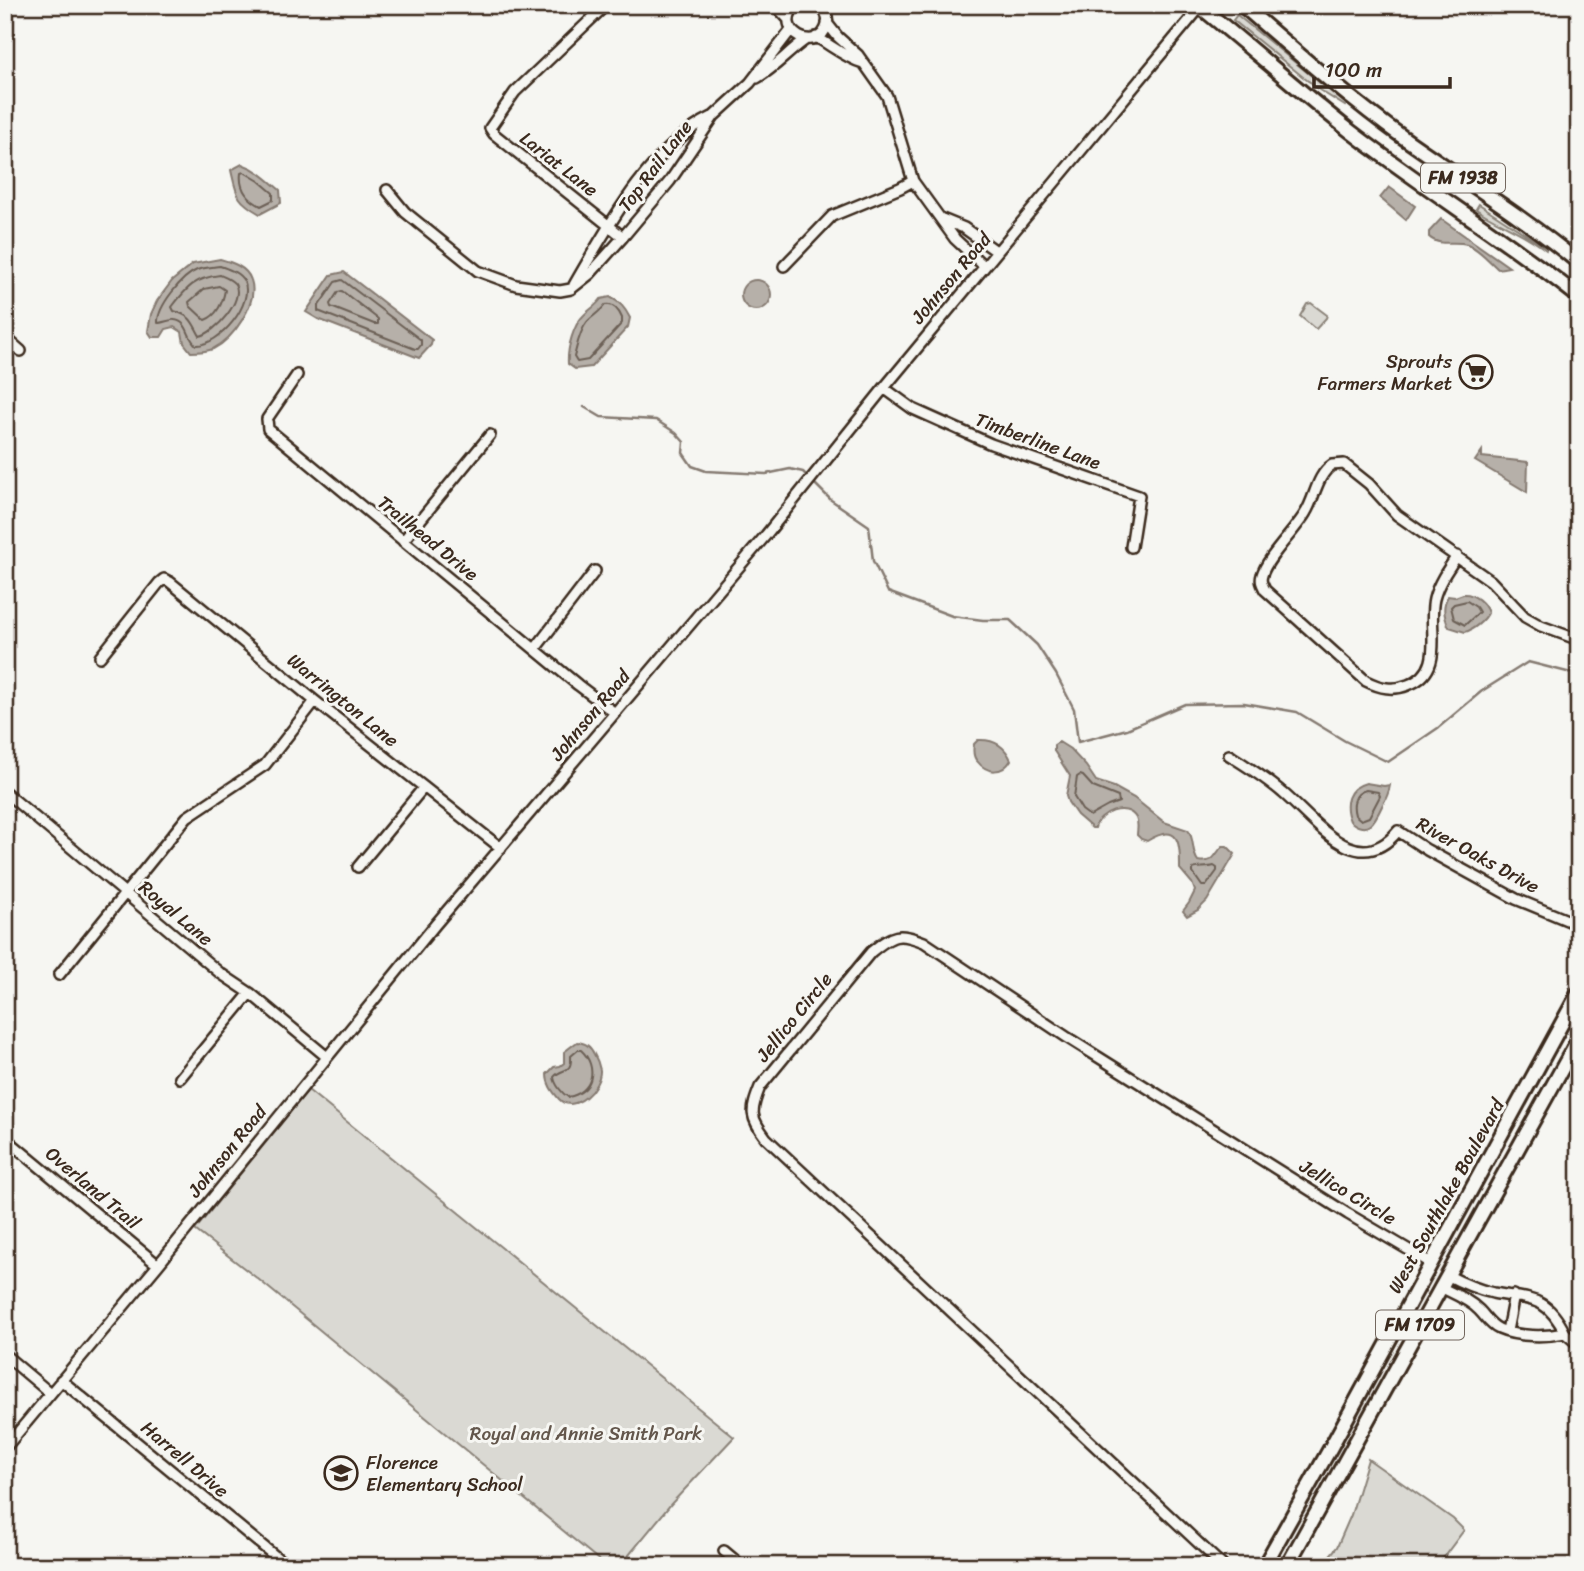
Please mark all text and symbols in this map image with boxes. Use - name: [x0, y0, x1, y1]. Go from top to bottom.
- scale bar: [1314, 46, 1451, 90]
- text: 100 m: [1325, 51, 1382, 89]
- street label: Top Rail Lane: [609, 113, 701, 219]
- street label: Lariat Lane: [512, 123, 606, 206]
- road number: FM 1938: [1421, 163, 1505, 192]
- street label: Johnson Road: [902, 224, 1000, 332]
- place label: Sprouts Farmers Market: [1317, 345, 1452, 400]
- supermarket icon: Sprouts Farmers Market: [1457, 353, 1495, 391]
- street label: Timberline Lane: [971, 403, 1105, 479]
- street label: Trailhead Drive: [370, 487, 486, 589]
- street label: Warrington Lane: [280, 644, 406, 756]
- street label: Johnson Road: [541, 661, 639, 769]
- street label: River Oaks Drive: [1410, 807, 1546, 903]
- street label: Royal Lane: [131, 872, 221, 955]
- street label: Jellico Circle: [747, 964, 841, 1070]
- street label: West Southlake Boulevard: [1379, 1091, 1514, 1300]
- street label: Johnson Road: [178, 1096, 276, 1206]
- street label: Overland Trail: [38, 1138, 149, 1238]
- street label: Jellico Circle: [1292, 1149, 1403, 1234]
- road number: FM 1709: [1376, 1310, 1464, 1340]
- street label: Harrell Drive: [133, 1412, 237, 1506]
- park label: Royal and Annie Smith Park: [470, 1417, 702, 1450]
- place label: Florence Elementary School: [366, 1446, 523, 1501]
- school or university icon: Florence Elementary School: [322, 1454, 360, 1492]

